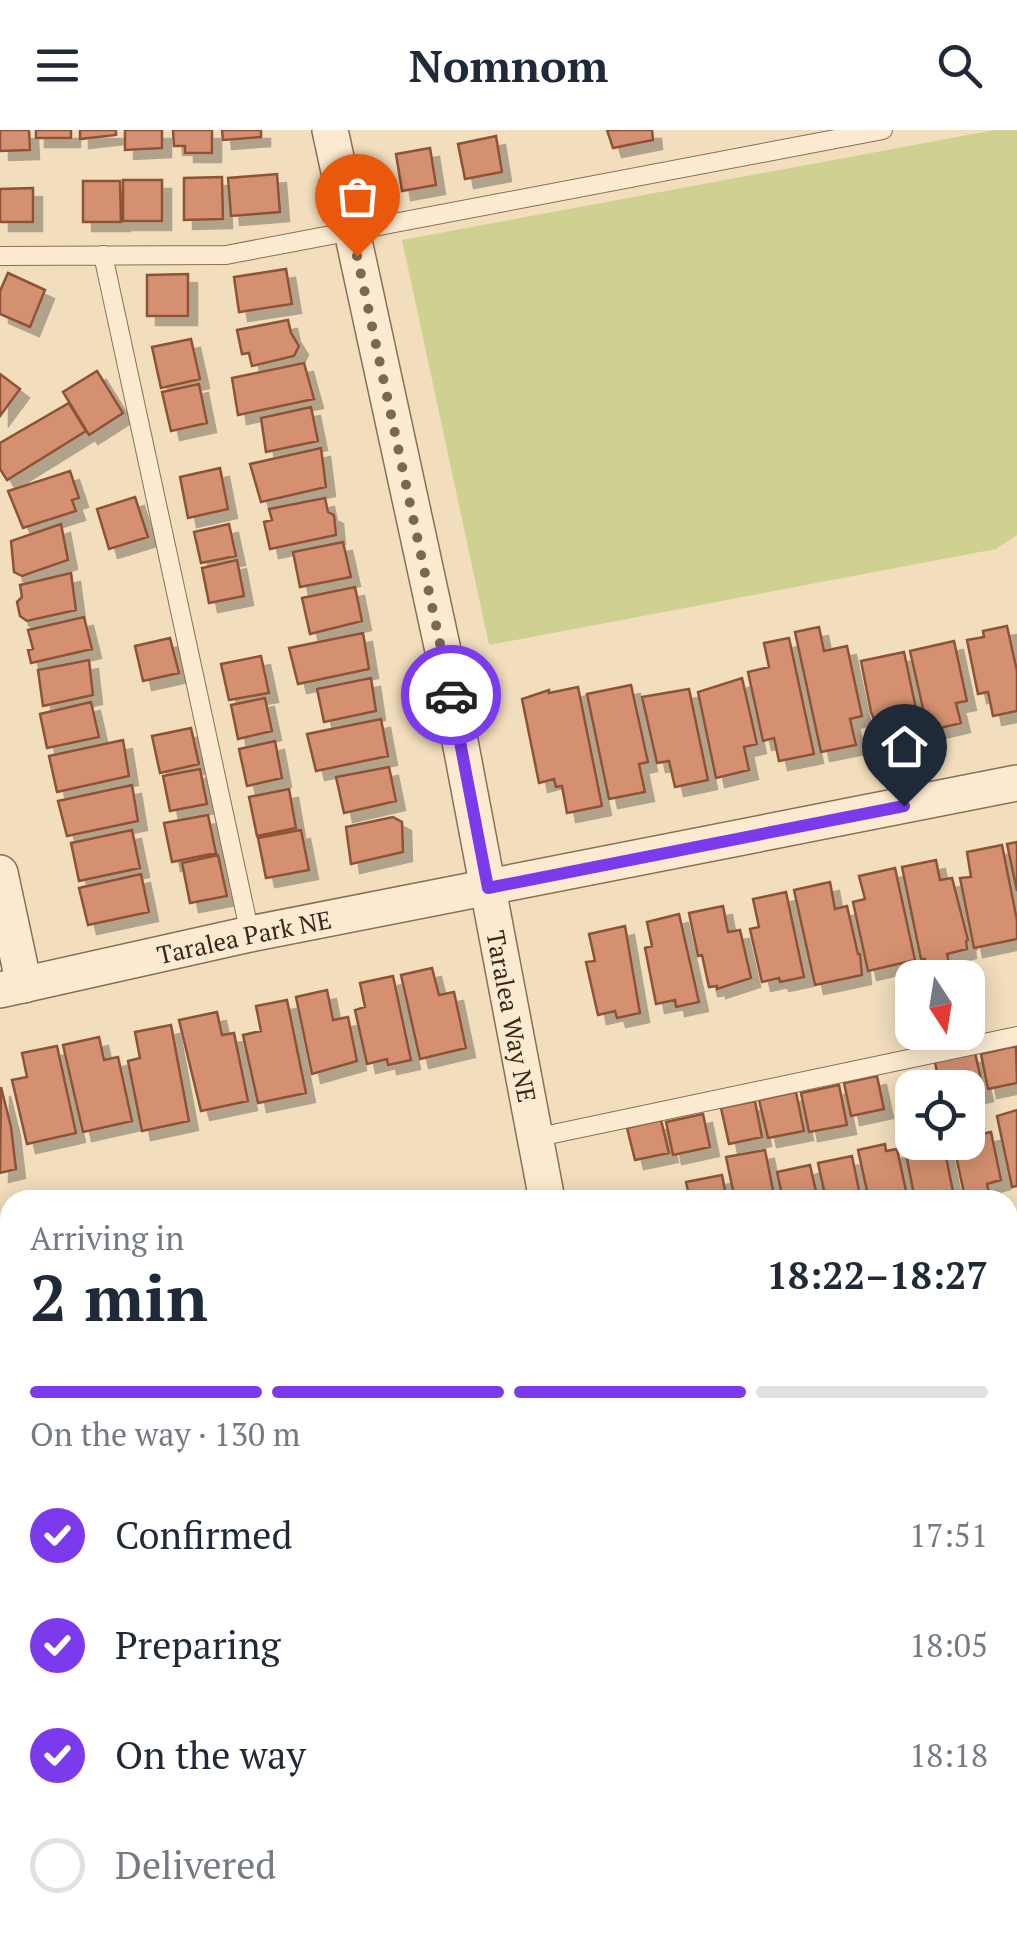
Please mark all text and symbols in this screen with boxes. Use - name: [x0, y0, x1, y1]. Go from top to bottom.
- text: Nomnom: [409, 35, 608, 95]
- icon: menu: [30, 38, 85, 93]
- icon: search: [932, 38, 987, 93]
- pin: [315, 154, 400, 257]
- icon: bag: [330, 169, 385, 224]
- courier: [401, 645, 501, 745]
- icon: car: [424, 668, 479, 723]
- pin: [862, 704, 947, 807]
- icon: home: [877, 719, 932, 774]
- street label: Taralea Park NE: [154, 902, 334, 971]
- street label: Taralea Way NE: [480, 928, 545, 1105]
- north arrow: [895, 960, 985, 1050]
- map controls: [895, 960, 985, 1160]
- button: locate: [895, 1070, 985, 1160]
- text: Arriving in: [30, 1217, 184, 1259]
- text: 18:22–18:27: [766, 1250, 988, 1300]
- text: 2 min: [30, 1253, 208, 1340]
- text: On the way · 130 m: [30, 1413, 300, 1455]
- icon: check: [30, 1508, 85, 1563]
- text: Confirmed: [115, 1510, 293, 1560]
- text: 17:51: [909, 1514, 988, 1556]
- icon: check: [30, 1618, 85, 1673]
- text: Preparing: [115, 1620, 281, 1670]
- text: 18:05: [909, 1624, 988, 1666]
- icon: check: [30, 1728, 85, 1783]
- text: On the way: [115, 1730, 306, 1780]
- text: 18:18: [909, 1734, 988, 1776]
- text: Delivered: [115, 1840, 276, 1890]

